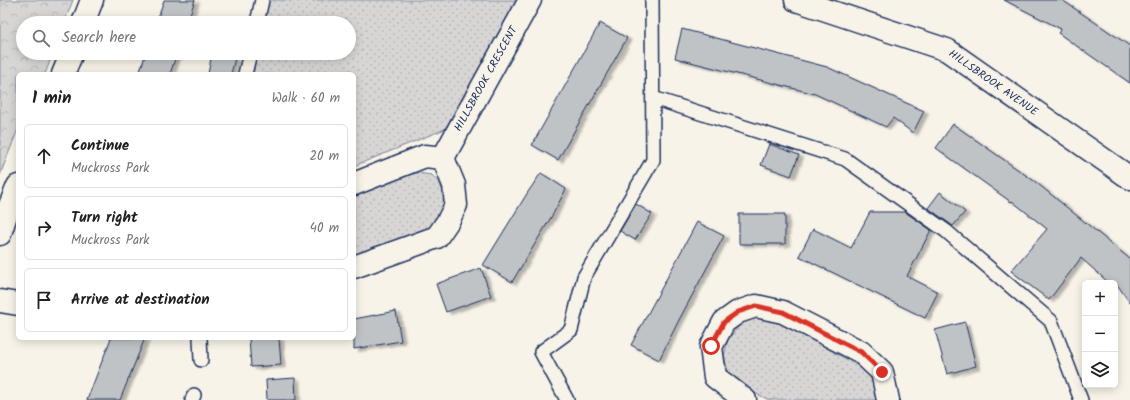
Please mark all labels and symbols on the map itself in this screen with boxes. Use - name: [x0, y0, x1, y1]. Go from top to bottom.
- street label: HILLSBROOK CRESCENT: [449, 22, 523, 135]
- street label: HILLSBROOK AVENUE: [944, 45, 1042, 121]
- route start: [702, 337, 720, 355]
- route end: [873, 363, 891, 381]

